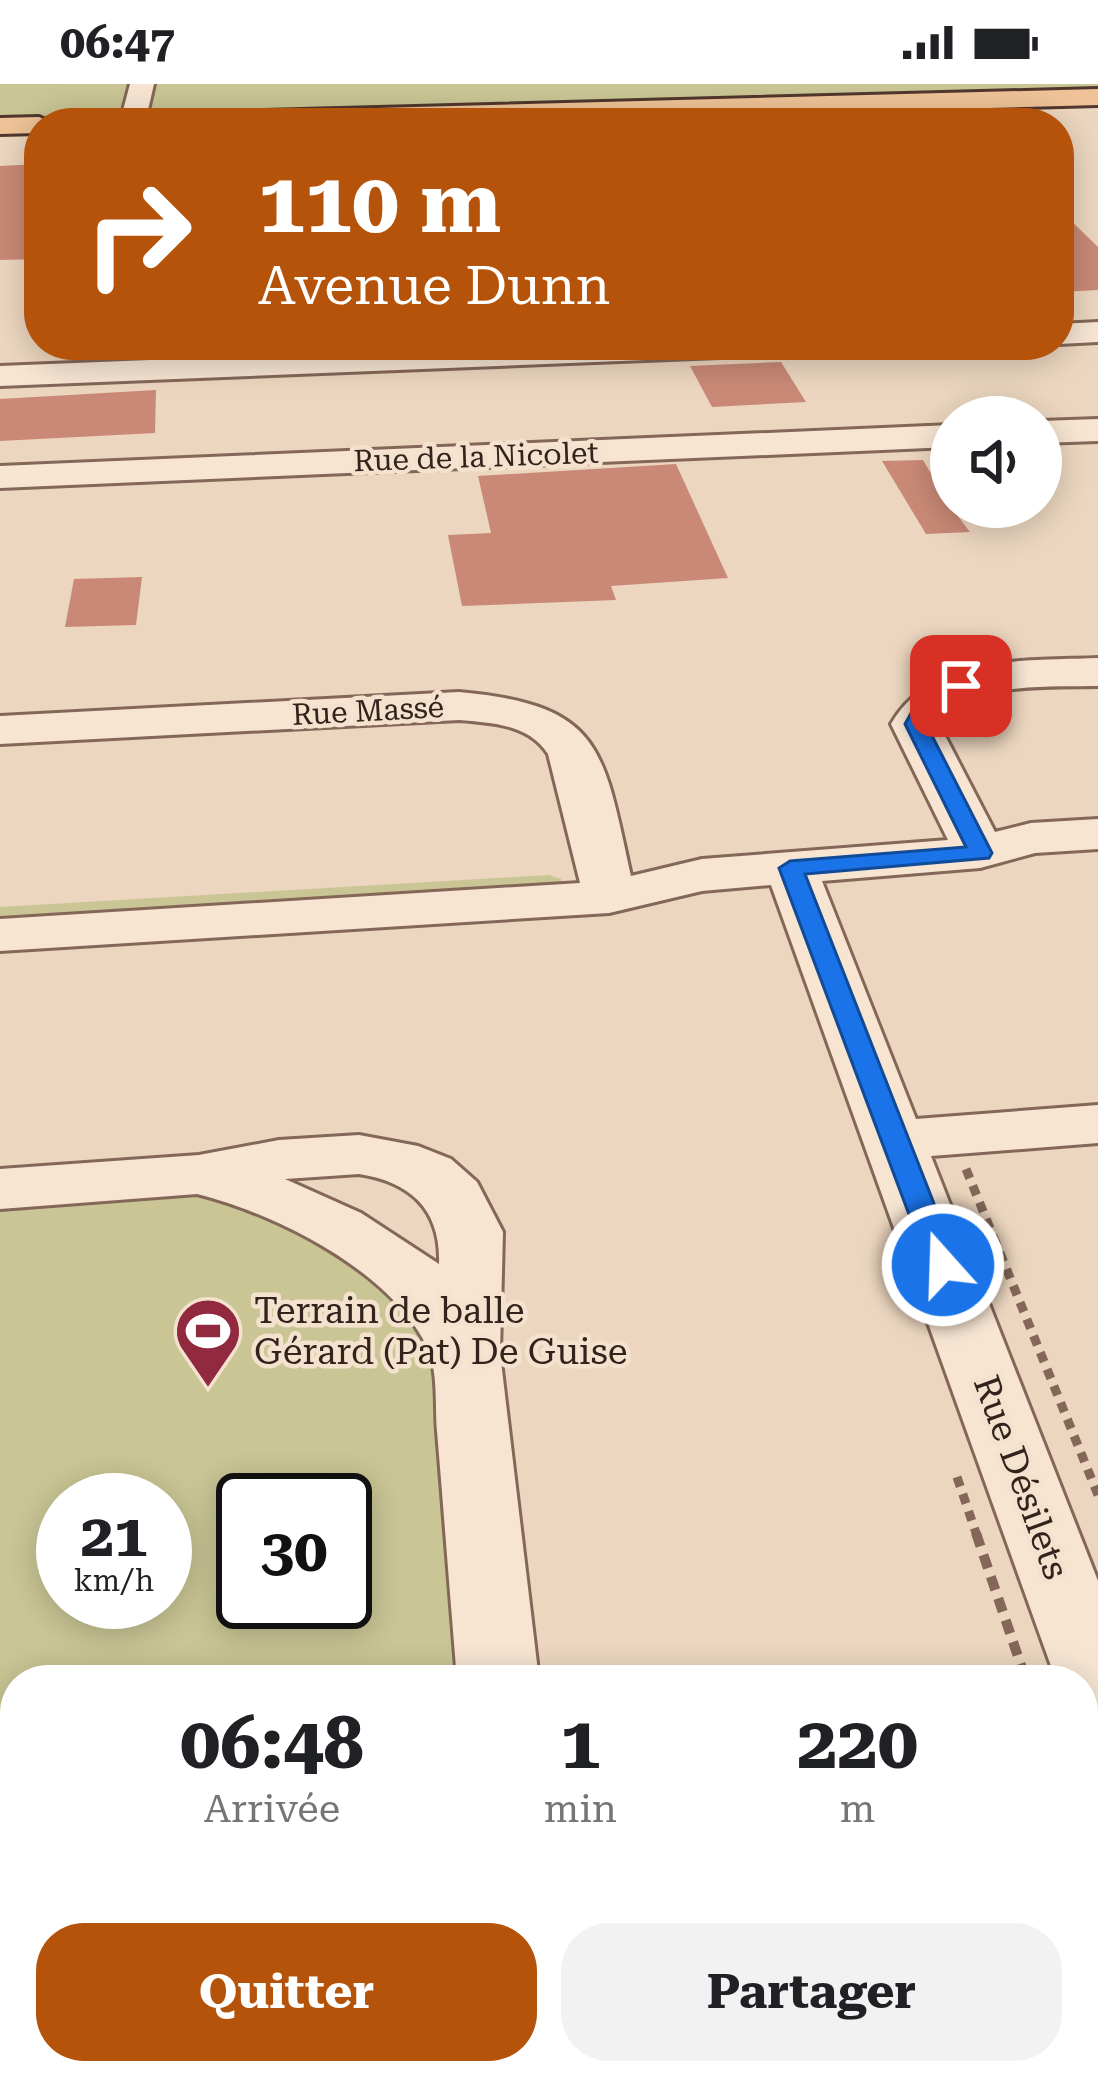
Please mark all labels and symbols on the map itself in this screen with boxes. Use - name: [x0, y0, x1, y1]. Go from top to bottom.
- street label: Rue de la Nicolet: [353, 435, 599, 478]
- pin: [910, 635, 1012, 737]
- street label: Rue Massé: [291, 689, 445, 732]
- position arrow: [880, 1202, 1006, 1328]
- place label: Terrain de balle Gérard (Pat) De Guise: [254, 1290, 627, 1373]
- sports icon: Terrain de balle Gérard (Pat) De Guise: [173, 1296, 243, 1390]
- street label: Rue Désilets: [965, 1370, 1077, 1585]
- speed limit sign: 30: [216, 1473, 372, 1629]

